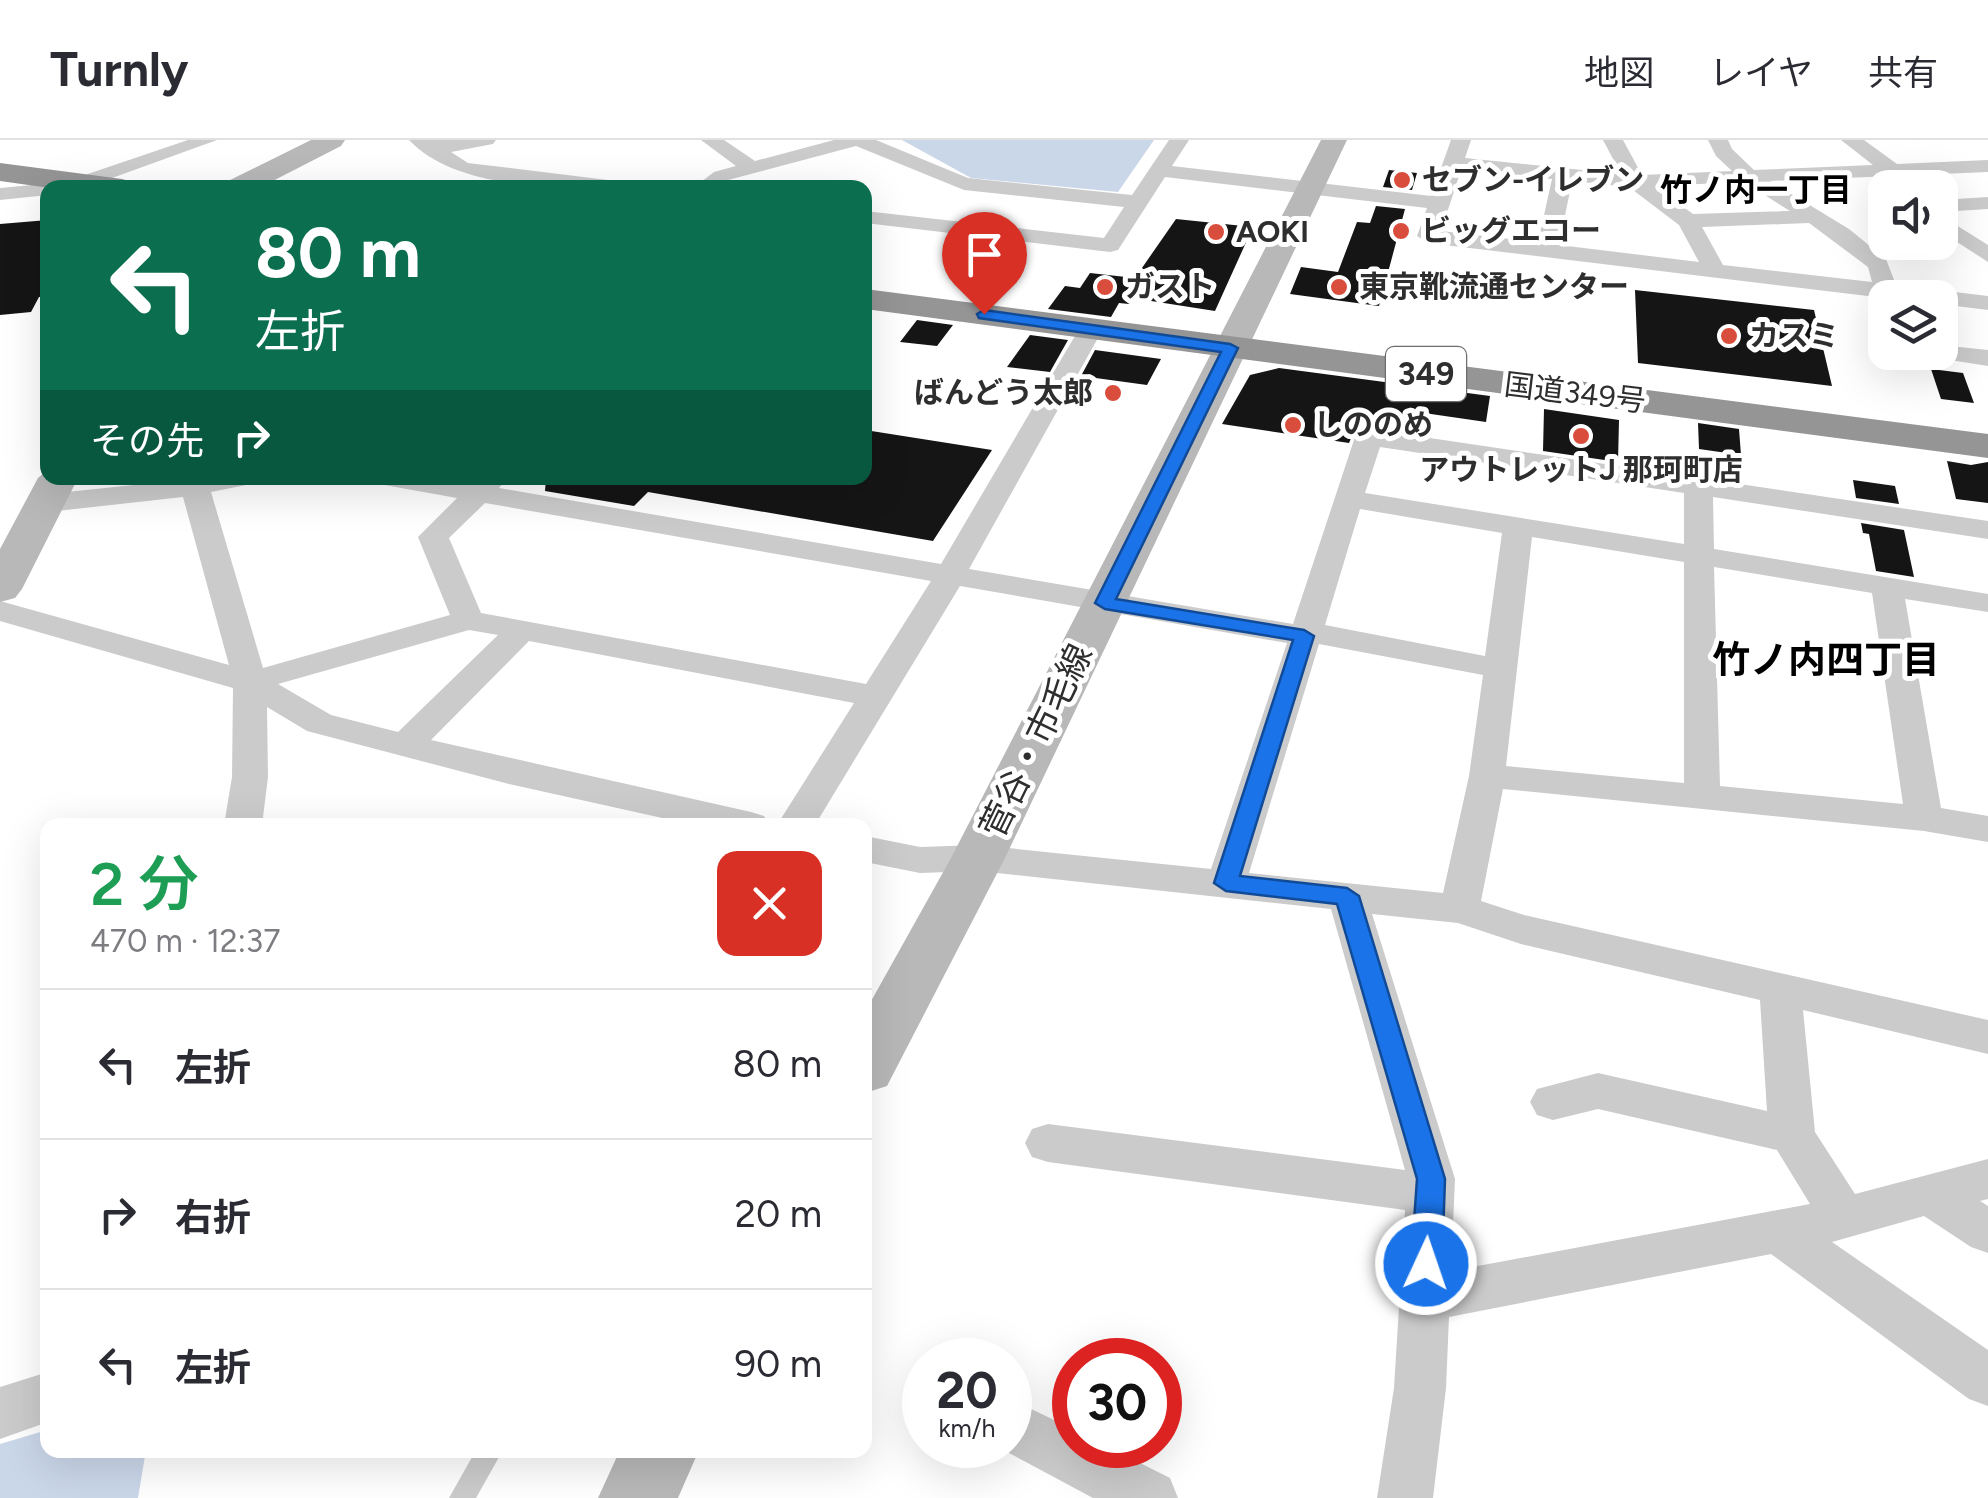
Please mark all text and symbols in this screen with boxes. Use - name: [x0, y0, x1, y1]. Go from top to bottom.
- text: Turnly: [50, 40, 188, 98]
- text: 地図: [1584, 52, 1654, 94]
- text: レイヤ: [1709, 52, 1813, 94]
- text: 共有: [1868, 52, 1938, 94]
- place label: セブン-イレブン: [1422, 161, 1644, 198]
- marker: セブン-イレブン: [1391, 169, 1413, 191]
- map controls: [1868, 170, 1958, 370]
- button: sound: [1868, 170, 1958, 260]
- district label: 竹ノ内一丁目: [1660, 171, 1852, 209]
- text: 80 m: [255, 210, 421, 295]
- pin: [942, 212, 1027, 315]
- place label: ビッグエコー: [1421, 212, 1601, 249]
- place label: AOKI: [1236, 213, 1309, 250]
- icon: left: [90, 220, 220, 350]
- marker: ビッグエコー: [1390, 220, 1412, 242]
- marker: AOKI: [1205, 221, 1227, 243]
- icon: arrive: [957, 227, 1012, 282]
- place label: ガスト: [1125, 268, 1215, 305]
- place label: 東京靴流通センター: [1359, 268, 1629, 305]
- marker: ガスト: [1094, 276, 1116, 298]
- marker: 東京靴流通センター: [1328, 276, 1350, 298]
- button: layers: [1868, 280, 1958, 370]
- text: 左折: [255, 304, 345, 358]
- place label: カスミ: [1749, 317, 1839, 354]
- marker: カスミ: [1718, 325, 1740, 347]
- road number: 349: [1386, 347, 1466, 401]
- street label: 国道349号: [1502, 365, 1648, 420]
- place label: ばんどう太郎: [914, 374, 1093, 411]
- marker: ばんどう太郎: [1102, 382, 1124, 404]
- place label: しののめ: [1313, 406, 1433, 443]
- icon: right: [224, 410, 279, 465]
- marker: しののめ: [1282, 414, 1304, 436]
- text: その先: [90, 418, 204, 464]
- marker: アウトレットJ 那珂町店: [1570, 425, 1592, 447]
- place label: アウトレットJ 那珂町店: [1419, 451, 1743, 488]
- street label: 菅谷・市毛線: [971, 637, 1101, 845]
- district label: 竹ノ内四丁目: [1712, 637, 1940, 683]
- text: 2 分: [90, 848, 199, 920]
- button: close: [717, 851, 822, 956]
- text: 470 m · 12:37: [90, 922, 280, 960]
- icon: left: [90, 1037, 145, 1092]
- text: 80 m: [733, 1041, 822, 1087]
- text: 左折: [175, 1045, 251, 1091]
- icon: right: [90, 1187, 145, 1242]
- text: 20 m: [735, 1191, 822, 1237]
- text: 右折: [175, 1195, 251, 1241]
- position arrow: [1374, 1212, 1478, 1316]
- icon: left: [90, 1337, 145, 1392]
- speed limit sign: 30: [1052, 1338, 1182, 1468]
- text: 90 m: [734, 1341, 822, 1387]
- text: 左折: [175, 1345, 251, 1391]
- text: 20: [936, 1360, 998, 1421]
- text: km/h: [938, 1413, 996, 1443]

